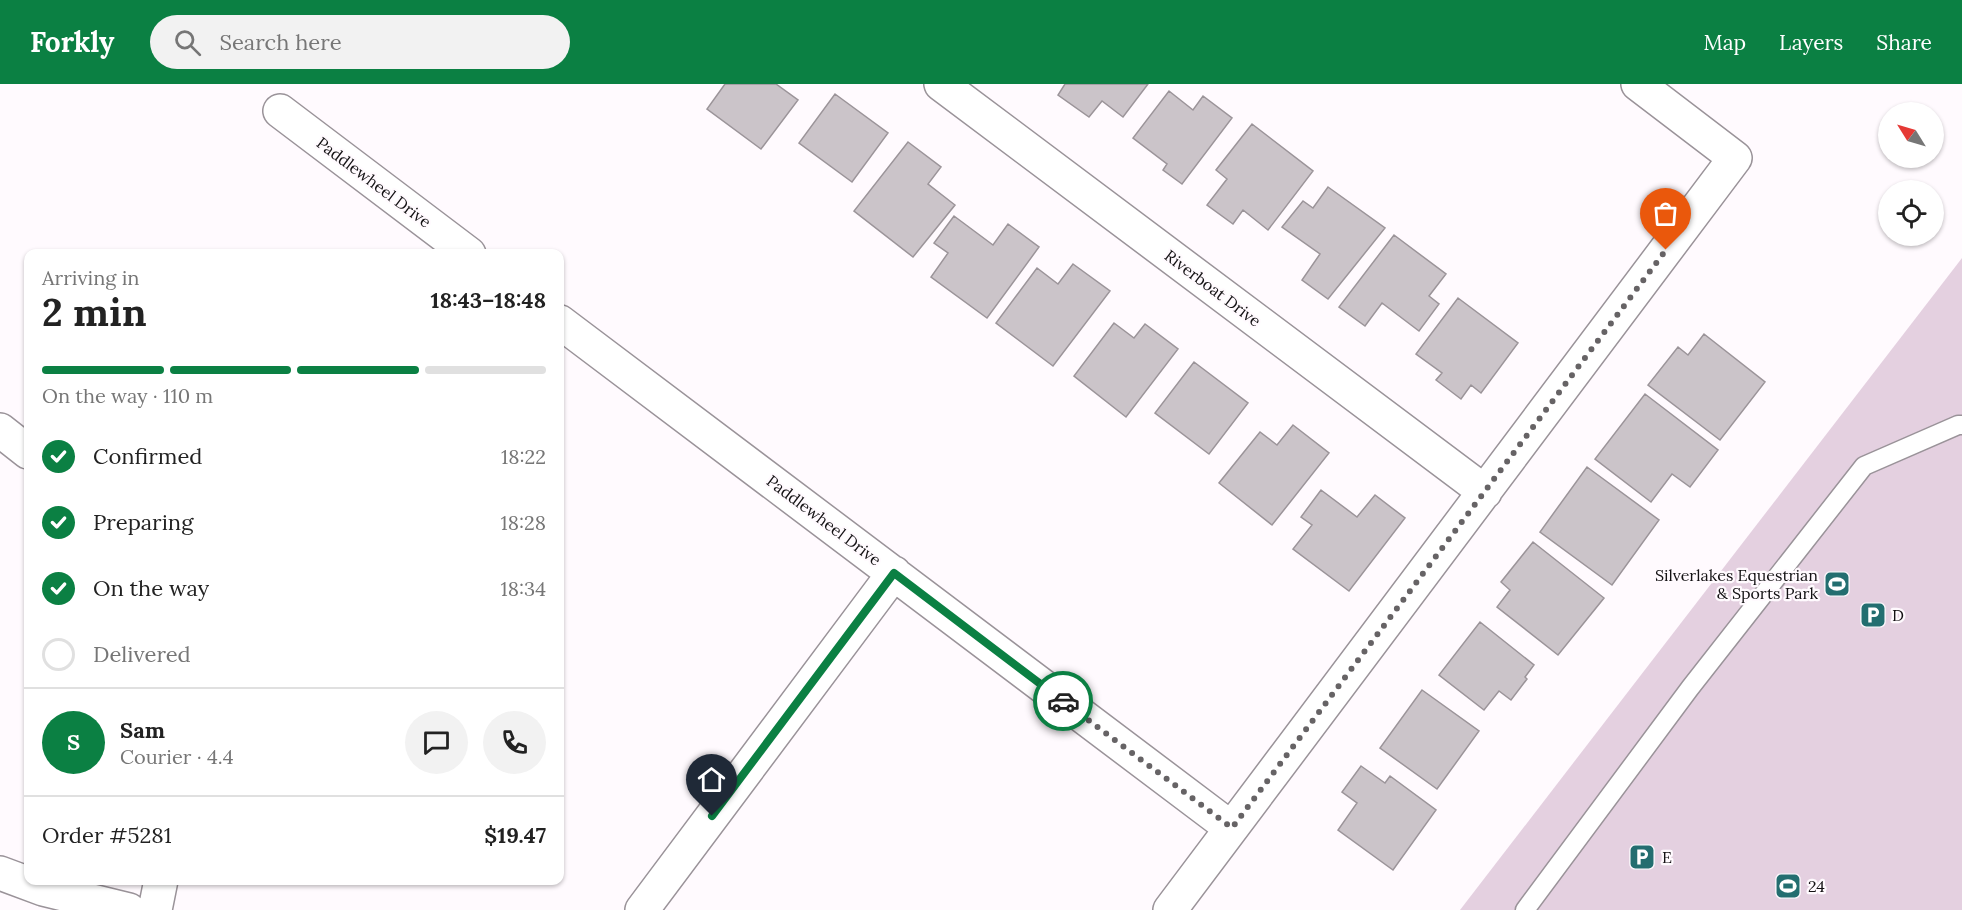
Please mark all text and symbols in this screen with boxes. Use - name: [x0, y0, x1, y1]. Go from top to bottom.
- search box: [150, 15, 570, 69]
- text: Forkly: [30, 24, 114, 60]
- icon: search: [171, 26, 204, 59]
- text: Search here: [219, 28, 342, 56]
- text: Map: [1703, 29, 1746, 56]
- text: Layers: [1779, 29, 1843, 56]
- text: Share: [1876, 29, 1932, 56]
- north arrow: [1878, 102, 1944, 168]
- map controls: [1878, 102, 1944, 246]
- street label: Paddlewheel Drive: [313, 132, 435, 232]
- button: locate: [1878, 180, 1944, 246]
- pin: [1640, 188, 1691, 250]
- icon: bag: [1649, 197, 1682, 230]
- street label: Riverboat Drive: [1161, 245, 1265, 331]
- text: Arriving in: [42, 265, 139, 290]
- text: 18:43–18:48: [431, 286, 546, 314]
- text: 2 min: [42, 287, 147, 337]
- text: On the way · 110 m: [42, 383, 213, 408]
- icon: check: [42, 440, 75, 473]
- text: Confirmed: [93, 442, 202, 470]
- text: 18:22: [501, 444, 546, 469]
- street label: Paddlewheel Drive: [763, 470, 885, 570]
- icon: check: [42, 506, 75, 539]
- text: Preparing: [93, 508, 193, 536]
- text: 18:28: [501, 510, 546, 535]
- place label: Silverlakes Equestrian & Sports Park: [1655, 565, 1818, 603]
- sports icon: Silverlakes Equestrian & Sports Park: [1822, 569, 1852, 599]
- icon: check: [42, 572, 75, 605]
- text: On the way: [93, 574, 209, 602]
- text: 18:34: [501, 576, 546, 601]
- parking icon: D: [1858, 600, 1888, 630]
- place label: D: [1892, 605, 1904, 625]
- text: Delivered: [93, 640, 191, 668]
- courier: [1033, 671, 1093, 731]
- icon: car: [1047, 685, 1080, 718]
- button: chat: [405, 711, 468, 774]
- button: phone: [483, 711, 546, 774]
- text: Sam: [120, 716, 165, 744]
- text: S: [67, 728, 80, 756]
- text: Courier · 4.4: [120, 744, 234, 769]
- pin: [686, 754, 737, 816]
- icon: home: [695, 763, 728, 796]
- text: Order #5281: [42, 821, 172, 849]
- text: $19.47: [484, 821, 546, 849]
- parking icon: E: [1627, 842, 1657, 872]
- place label: E: [1662, 847, 1672, 867]
- sports icon: 24: [1773, 871, 1803, 901]
- place label: 24: [1808, 876, 1825, 896]

